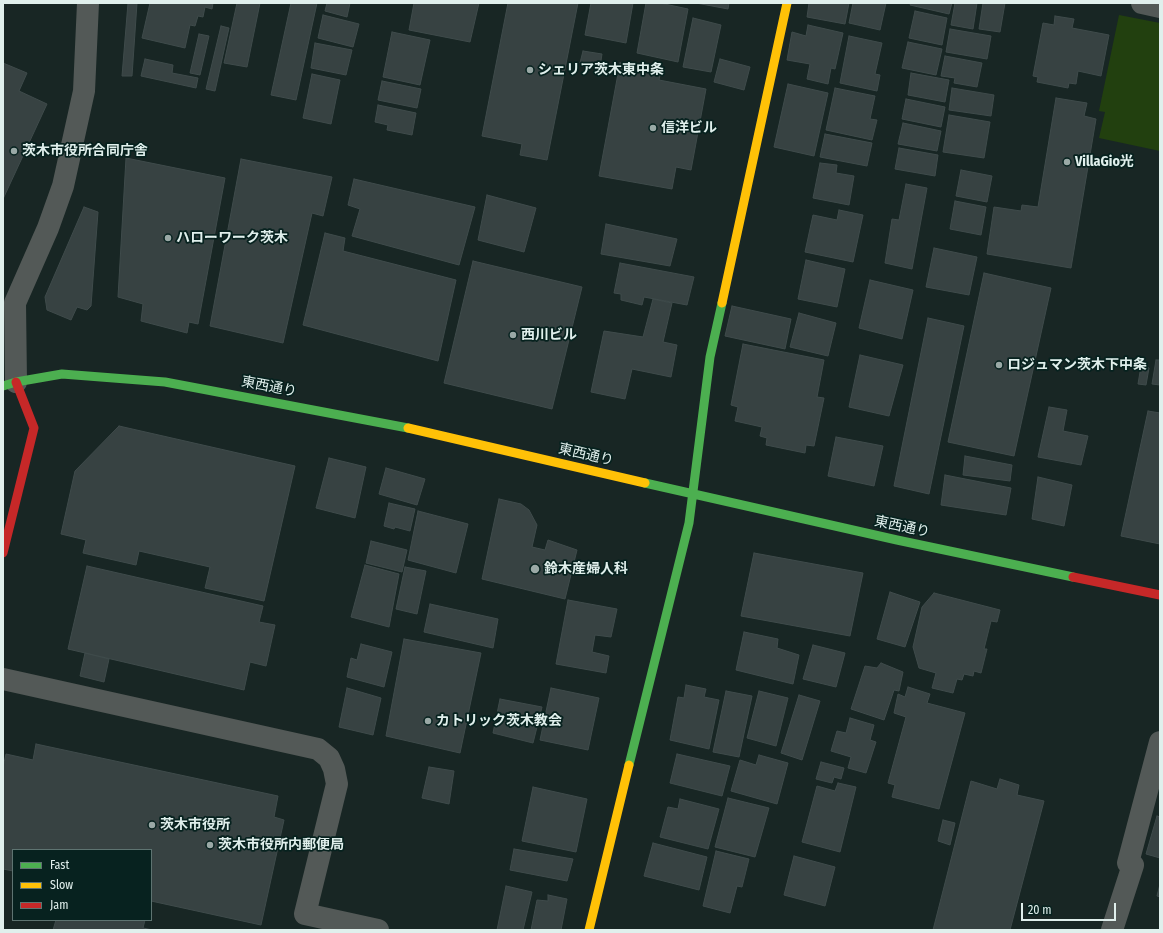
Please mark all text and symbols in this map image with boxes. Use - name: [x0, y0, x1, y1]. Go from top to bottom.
- place label: シェリア茨木東中条: [538, 62, 664, 78]
- marker: シェリア茨木東中条: [525, 65, 535, 75]
- place label: 信洋ビル: [661, 120, 717, 136]
- marker: 信洋ビル: [648, 123, 658, 133]
- place label: 茨木市役所合同庁舎: [22, 143, 148, 159]
- marker: 茨木市役所合同庁舎: [9, 146, 19, 156]
- place label: VillaGio光: [1075, 154, 1134, 170]
- marker: VillaGio光: [1062, 157, 1072, 167]
- place label: ハローワーク茨木: [176, 230, 288, 246]
- marker: ハローワーク茨木: [163, 233, 173, 243]
- place label: 西川ビル: [521, 327, 577, 343]
- marker: 西川ビル: [508, 330, 518, 340]
- place label: ロジュマン茨木下中条: [1007, 357, 1147, 373]
- marker: ロジュマン茨木下中条: [994, 360, 1004, 370]
- street label: 東西通り: [240, 373, 298, 401]
- street label: 東西通り: [557, 441, 615, 469]
- street label: 東西通り: [873, 513, 931, 541]
- place label: 鈴木産婦人科: [544, 561, 628, 577]
- marker: 鈴木産婦人科: [529, 563, 541, 575]
- place label: カトリック茨木教会: [436, 713, 562, 729]
- marker: カトリック茨木教会: [423, 716, 433, 726]
- place label: 茨木市役所: [160, 817, 230, 833]
- marker: 茨木市役所: [147, 820, 157, 830]
- place label: 茨木市役所内郵便局: [218, 837, 344, 853]
- marker: 茨木市役所内郵便局: [205, 840, 215, 850]
- legend: [12, 849, 152, 921]
- text: Fast: [50, 858, 69, 872]
- text: Slow: [50, 878, 73, 892]
- scale bar: [1023, 895, 1118, 921]
- text: Jam: [50, 898, 68, 912]
- text: 20 m: [1028, 903, 1052, 917]

